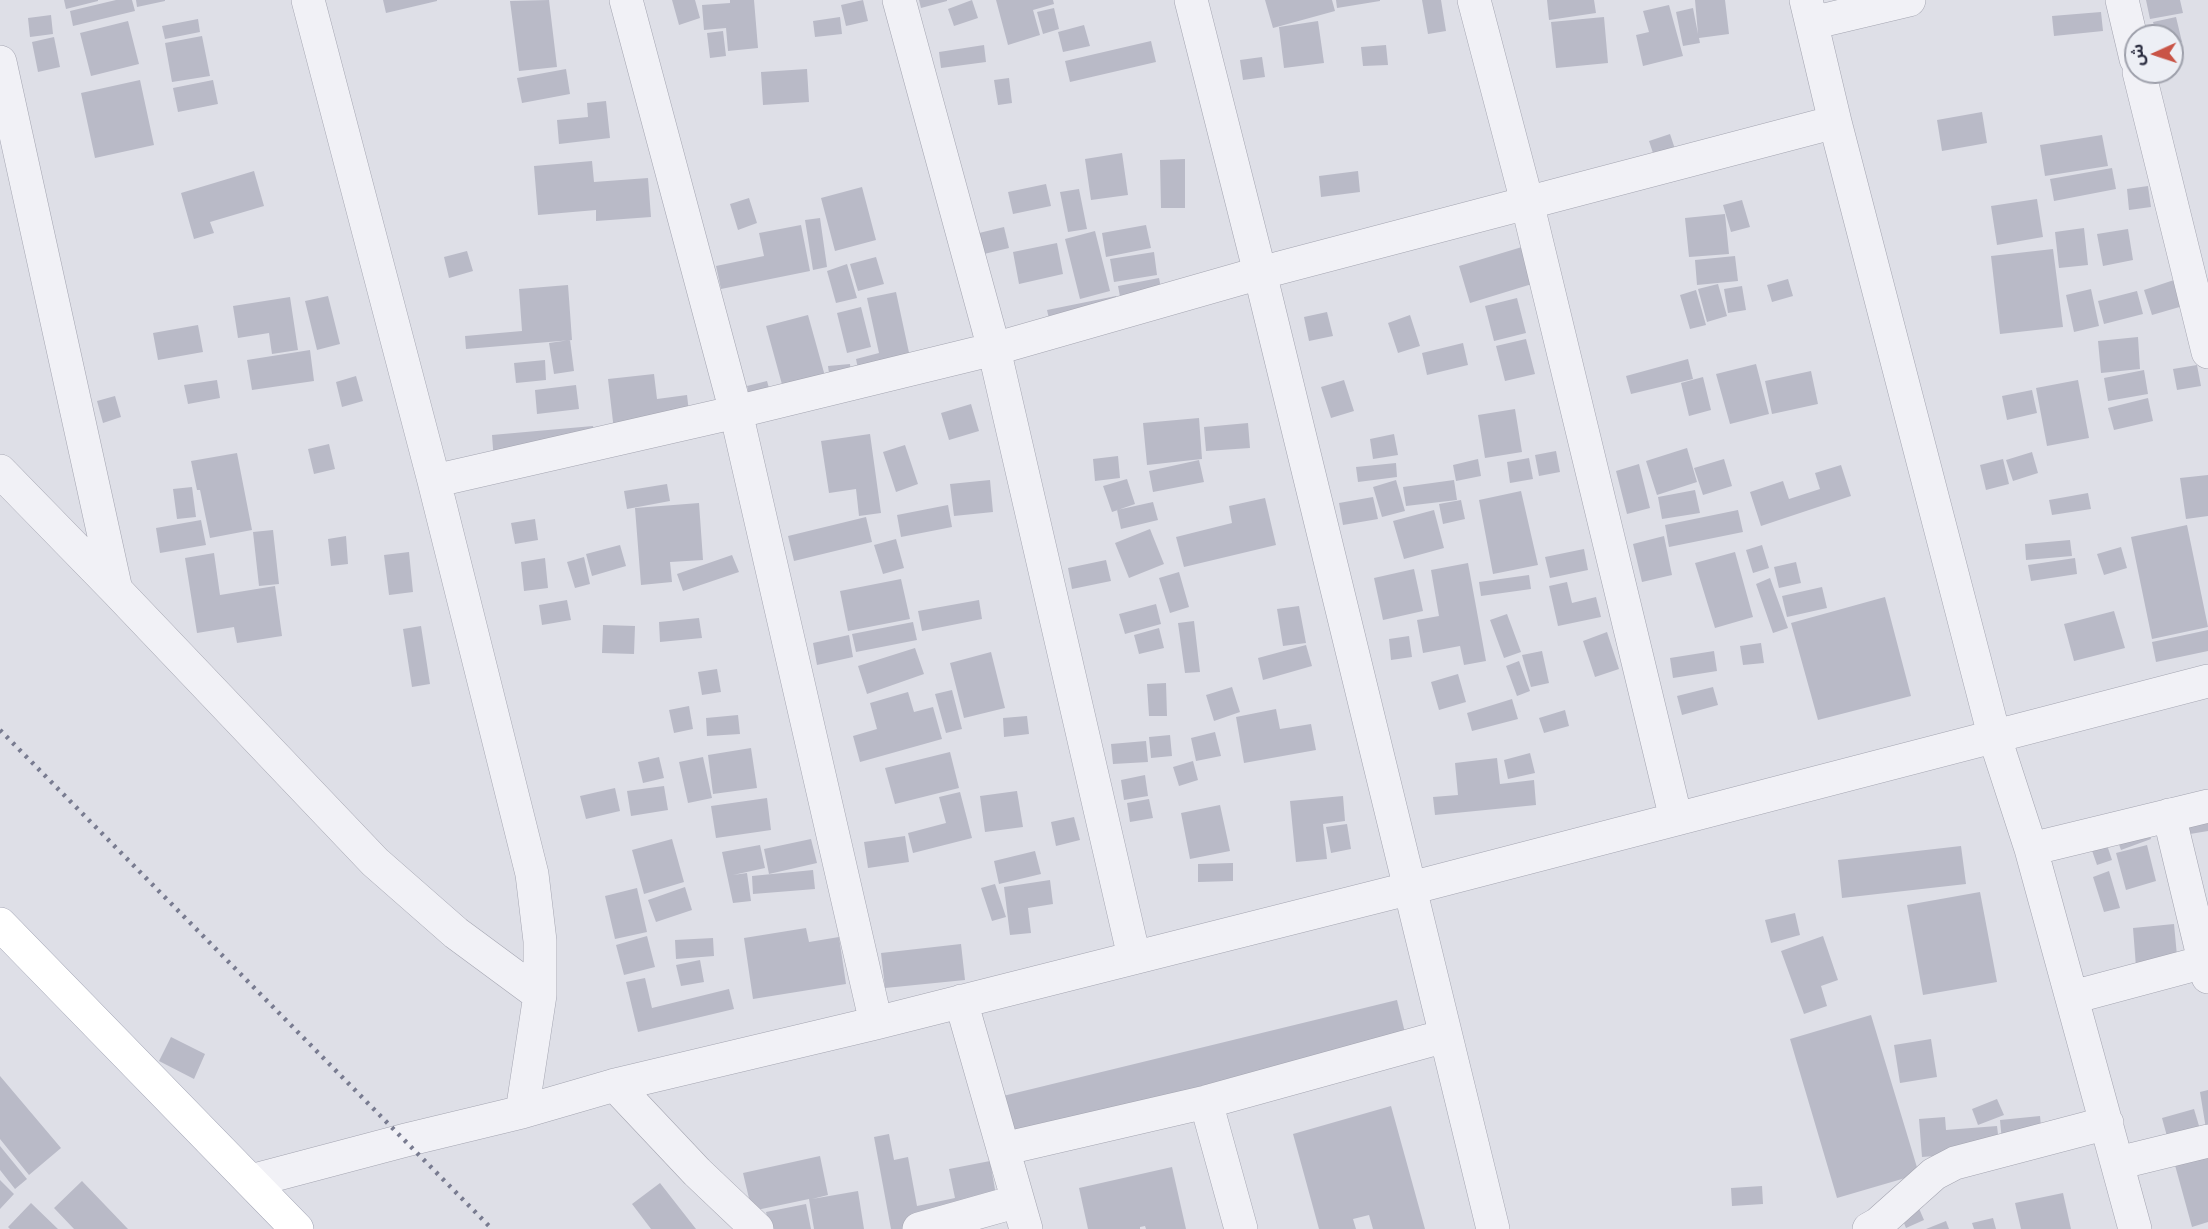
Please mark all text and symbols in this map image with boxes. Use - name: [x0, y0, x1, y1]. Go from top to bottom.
- north arrow: [2124, 24, 2184, 84]
- text: ش: [2125, 43, 2150, 66]

